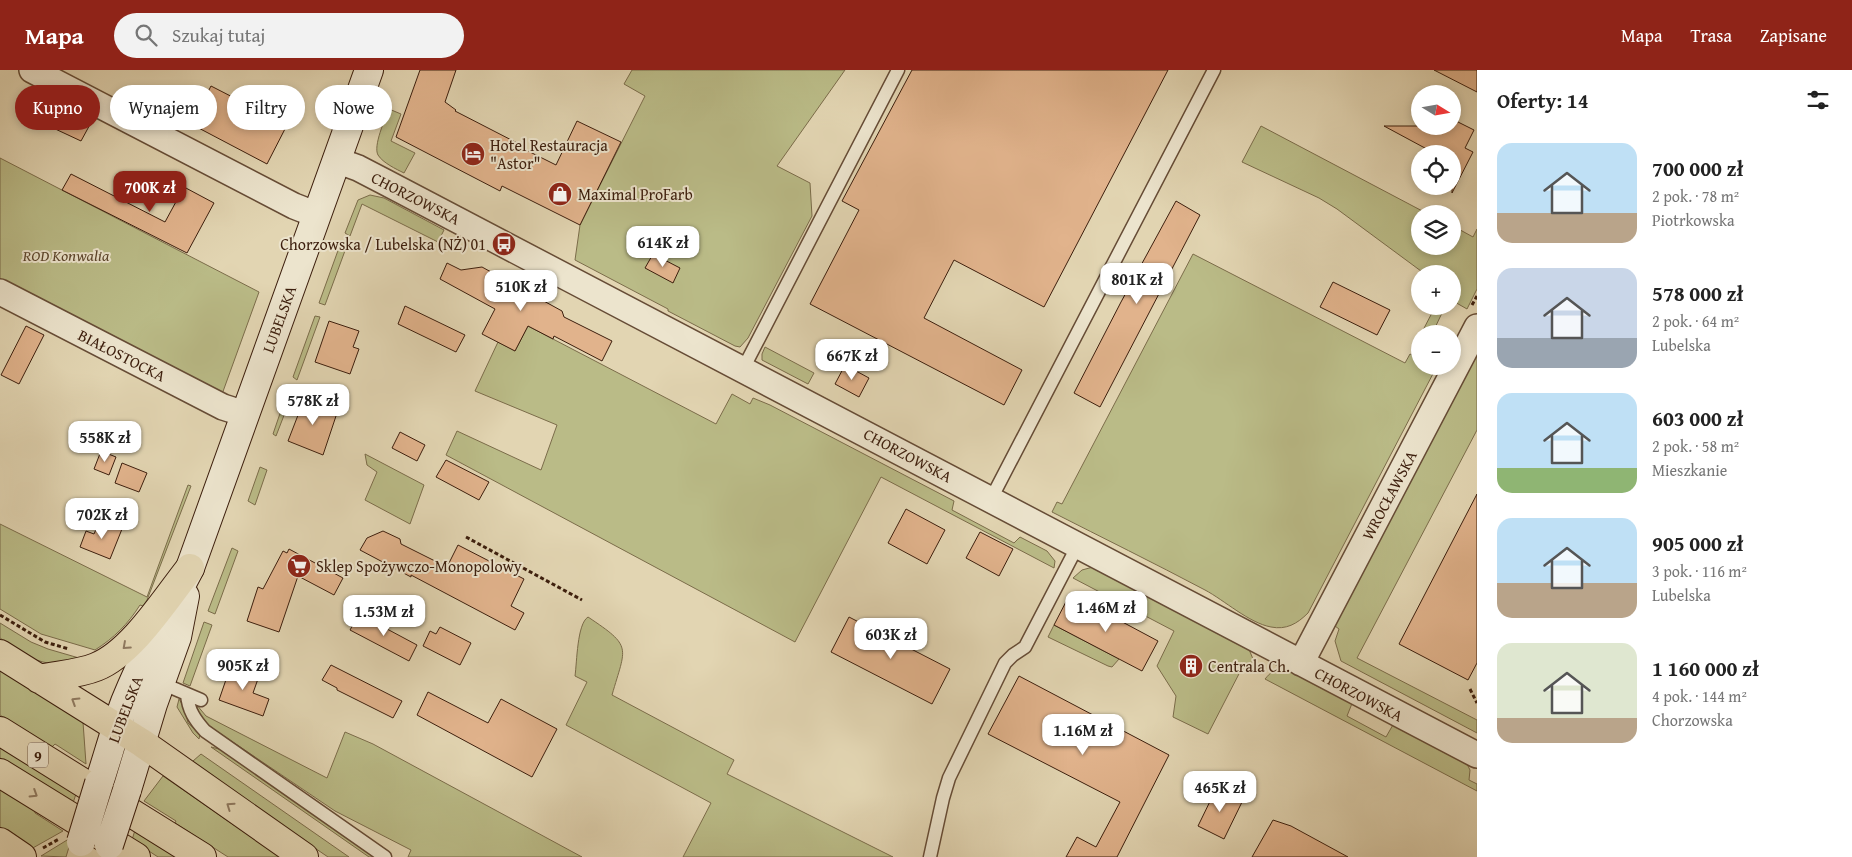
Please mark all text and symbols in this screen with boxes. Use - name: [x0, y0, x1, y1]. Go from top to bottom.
- search box: [114, 13, 464, 58]
- text: Mapa: [25, 18, 84, 53]
- icon: search: [132, 21, 160, 49]
- text: Szukaj tutaj: [172, 21, 265, 49]
- text: Mapa: [1621, 22, 1662, 49]
- text: Trasa: [1690, 22, 1732, 49]
- text: Zapisane: [1760, 22, 1827, 49]
- chip: Kupno: [15, 85, 100, 130]
- chip: Wynajem: [110, 85, 217, 130]
- chip: Filtry: [227, 85, 305, 130]
- chip: Nowe: [315, 85, 392, 130]
- north arrow: [1411, 85, 1461, 135]
- map controls: [1411, 85, 1461, 375]
- text: Oferty: 14: [1497, 85, 1589, 116]
- icon: filters: [1804, 86, 1832, 114]
- place label: Hotel Restauracja "Astor": [490, 133, 608, 175]
- hotel icon: Hotel Restauracja "Astor": [460, 141, 486, 167]
- button: locate: [1411, 145, 1461, 195]
- text: 700 000 zł: [1652, 153, 1743, 184]
- icon: home: [1537, 163, 1597, 223]
- street label: CHORZOWSKA: [367, 165, 465, 231]
- pin: 700K zł: [104, 170, 196, 213]
- text: 700K zł: [124, 175, 176, 199]
- shop icon: Maximal ProFarb: [547, 181, 573, 207]
- place label: Maximal ProFarb: [578, 182, 693, 206]
- text: 2 pok. · 78 m²: [1652, 184, 1739, 208]
- button: layers: [1411, 205, 1461, 255]
- text: Piotrkowska: [1652, 208, 1735, 232]
- pin: 614K zł: [617, 226, 709, 268]
- text: 614K zł: [637, 230, 689, 254]
- bus stop icon: Chorzowska / Lubelska (NŻ) 01: [491, 231, 517, 257]
- place label: Chorzowska / Lubelska (NŻ) 01: [280, 232, 486, 256]
- park label: ROD Konwalia: [22, 243, 110, 267]
- pin: 801K zł: [1091, 262, 1183, 305]
- button: +: [1411, 265, 1461, 315]
- text: 801K zł: [1111, 267, 1163, 291]
- pin: 510K zł: [475, 270, 567, 312]
- text: 510K zł: [495, 274, 547, 298]
- text: 578 000 zł: [1652, 278, 1743, 309]
- street label: LUBELSKA: [256, 282, 302, 356]
- icon: home: [1537, 288, 1597, 348]
- text: 2 pok. · 64 m²: [1652, 309, 1739, 333]
- street label: BIAŁOSTOCKA: [74, 323, 170, 388]
- button: −: [1411, 325, 1461, 375]
- text: Lubelska: [1652, 333, 1711, 357]
- pin: 667K zł: [806, 338, 898, 381]
- text: 667K zł: [826, 343, 878, 367]
- pin: 578K zł: [267, 384, 359, 426]
- text: 578K zł: [287, 388, 339, 412]
- text: 603 000 zł: [1652, 403, 1743, 434]
- icon: home: [1537, 413, 1597, 473]
- pin: 558K zł: [59, 420, 151, 463]
- street label: CHORZOWSKA: [860, 422, 957, 489]
- text: 558K zł: [79, 425, 131, 449]
- text: 2 pok. · 58 m²: [1652, 434, 1739, 458]
- street label: WROCŁAWSKA: [1355, 446, 1423, 544]
- text: Mieszkanie: [1652, 458, 1727, 482]
- pin: 702K zł: [56, 498, 148, 540]
- text: 702K zł: [76, 502, 128, 526]
- text: 905 000 zł: [1652, 528, 1743, 559]
- icon: home: [1537, 538, 1597, 598]
- supermarket icon: Sklep Spożywczo-Monopolowy: [286, 553, 312, 579]
- place label: Sklep Spożywczo-Monopolowy: [316, 554, 522, 578]
- text: 3 pok. · 116 m²: [1652, 559, 1747, 583]
- text: Lubelska: [1652, 583, 1711, 607]
- pin: 1.46M zł: [1054, 590, 1158, 633]
- pin: 1.53M zł: [332, 594, 436, 637]
- text: 1.46M zł: [1076, 595, 1136, 619]
- text: 1.53M zł: [354, 599, 414, 623]
- pin: 603K zł: [845, 618, 937, 660]
- text: 603K zł: [865, 622, 917, 646]
- one-way arrow: [123, 640, 132, 649]
- pin: 905K zł: [197, 648, 289, 691]
- text: 905K zł: [217, 653, 269, 677]
- building icon: Centrala Ch.: [1178, 653, 1204, 679]
- text: 1 160 000 zł: [1652, 653, 1759, 684]
- place label: Centrala Ch.: [1208, 654, 1290, 678]
- street label: CHORZOWSKA: [1311, 661, 1408, 728]
- icon: home: [1537, 663, 1597, 723]
- street label: LUBELSKA: [101, 672, 149, 746]
- text: 4 pok. · 144 m²: [1652, 684, 1747, 708]
- one-way arrow: [72, 697, 81, 707]
- text: Chorzowska: [1652, 708, 1733, 732]
- pin: 1.16M zł: [1031, 714, 1135, 756]
- text: 1.16M zł: [1053, 718, 1113, 742]
- road number: 9: [28, 742, 48, 768]
- pin: 465K zł: [1174, 770, 1266, 813]
- text: 465K zł: [1194, 775, 1246, 799]
- one-way arrow: [29, 788, 38, 798]
- one-way arrow: [226, 803, 235, 812]

